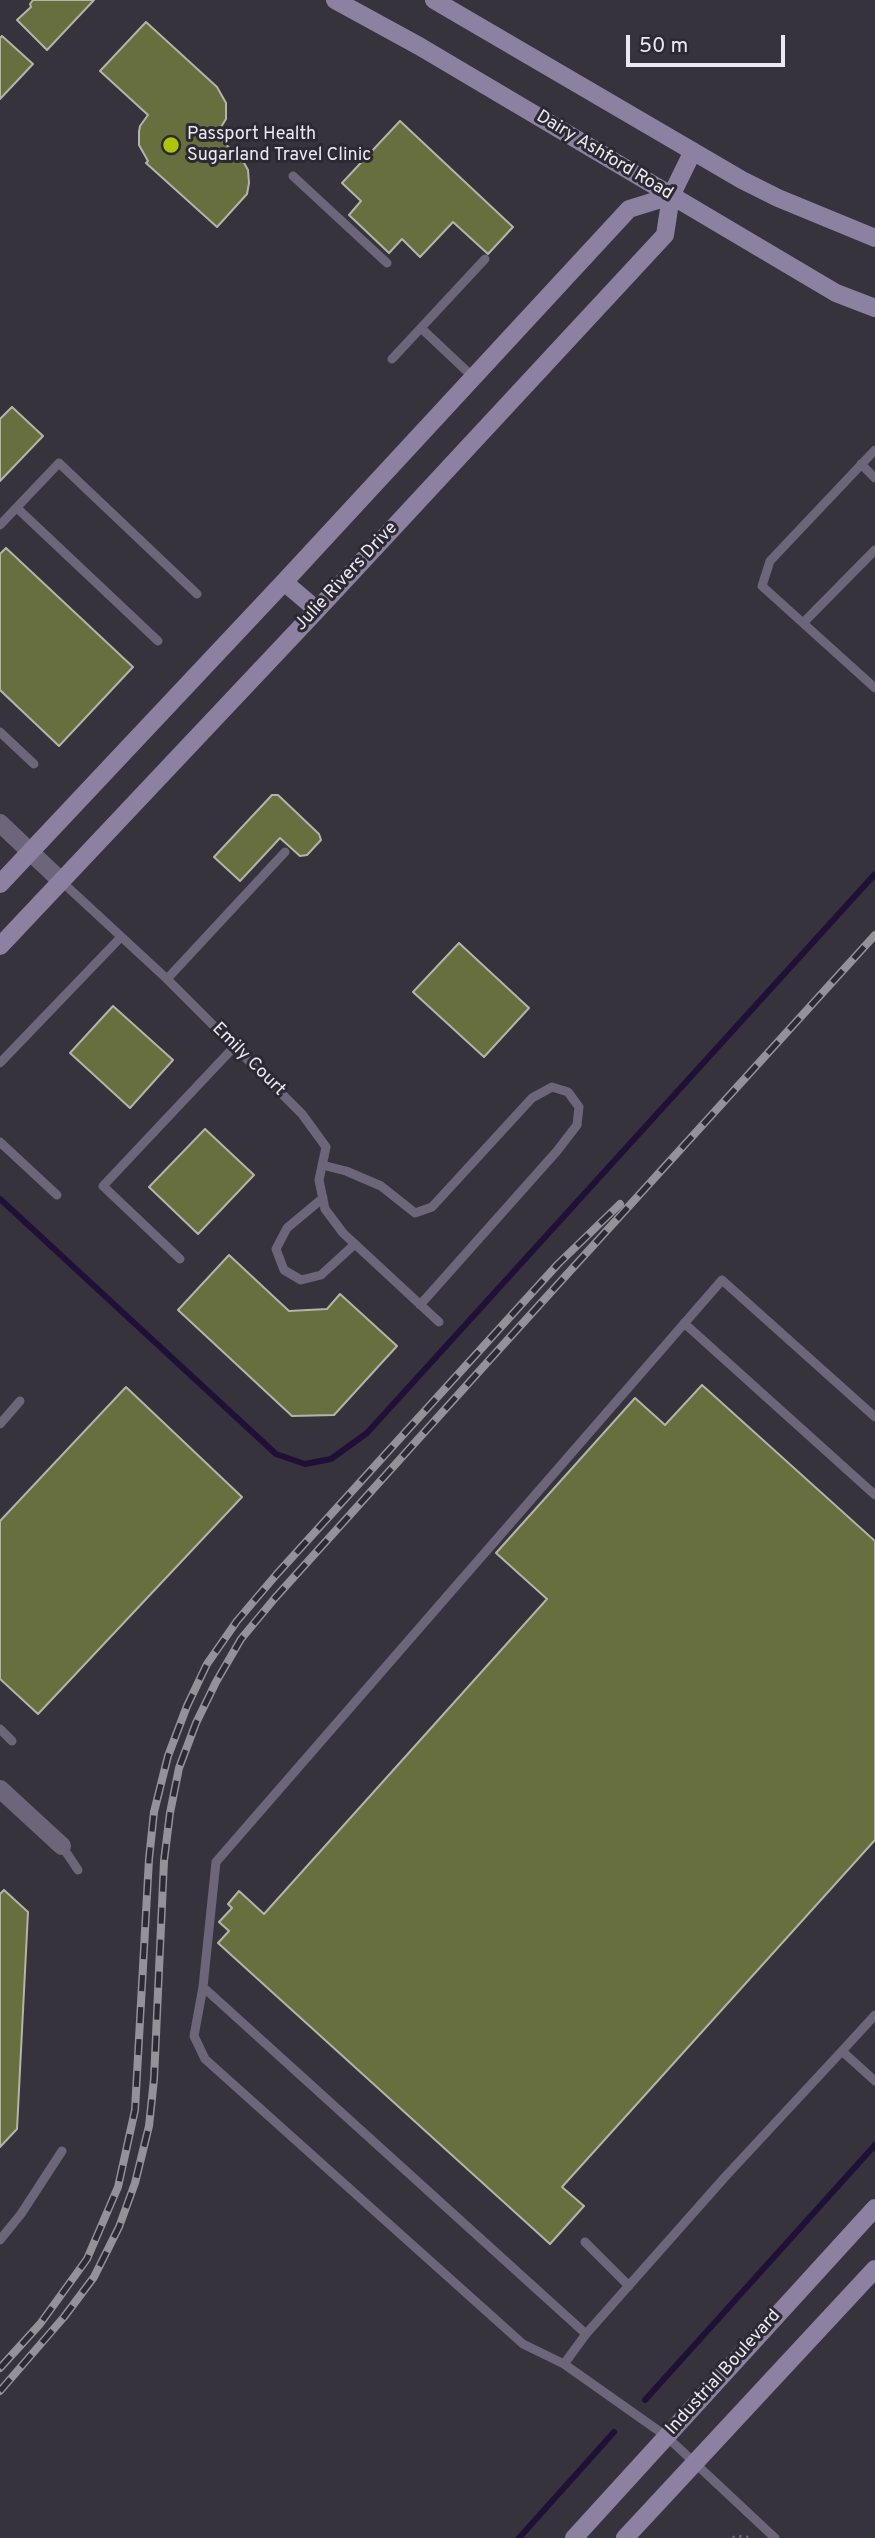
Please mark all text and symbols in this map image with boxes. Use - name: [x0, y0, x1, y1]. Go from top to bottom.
- scale bar: [630, 21, 789, 65]
- text: 50 m: [639, 33, 688, 60]
- street label: Dairy Ashford Road: [532, 107, 676, 205]
- place label: Passport Health Sugarland Travel Clinic: [187, 124, 371, 166]
- marker: Passport Health Sugarland Travel Clinic: [161, 135, 181, 155]
- street label: Julie Rivers Drive: [291, 518, 403, 636]
- street label: Emily Court: [207, 1019, 289, 1101]
- street label: Industrial Boulevard: [662, 2306, 786, 2440]

